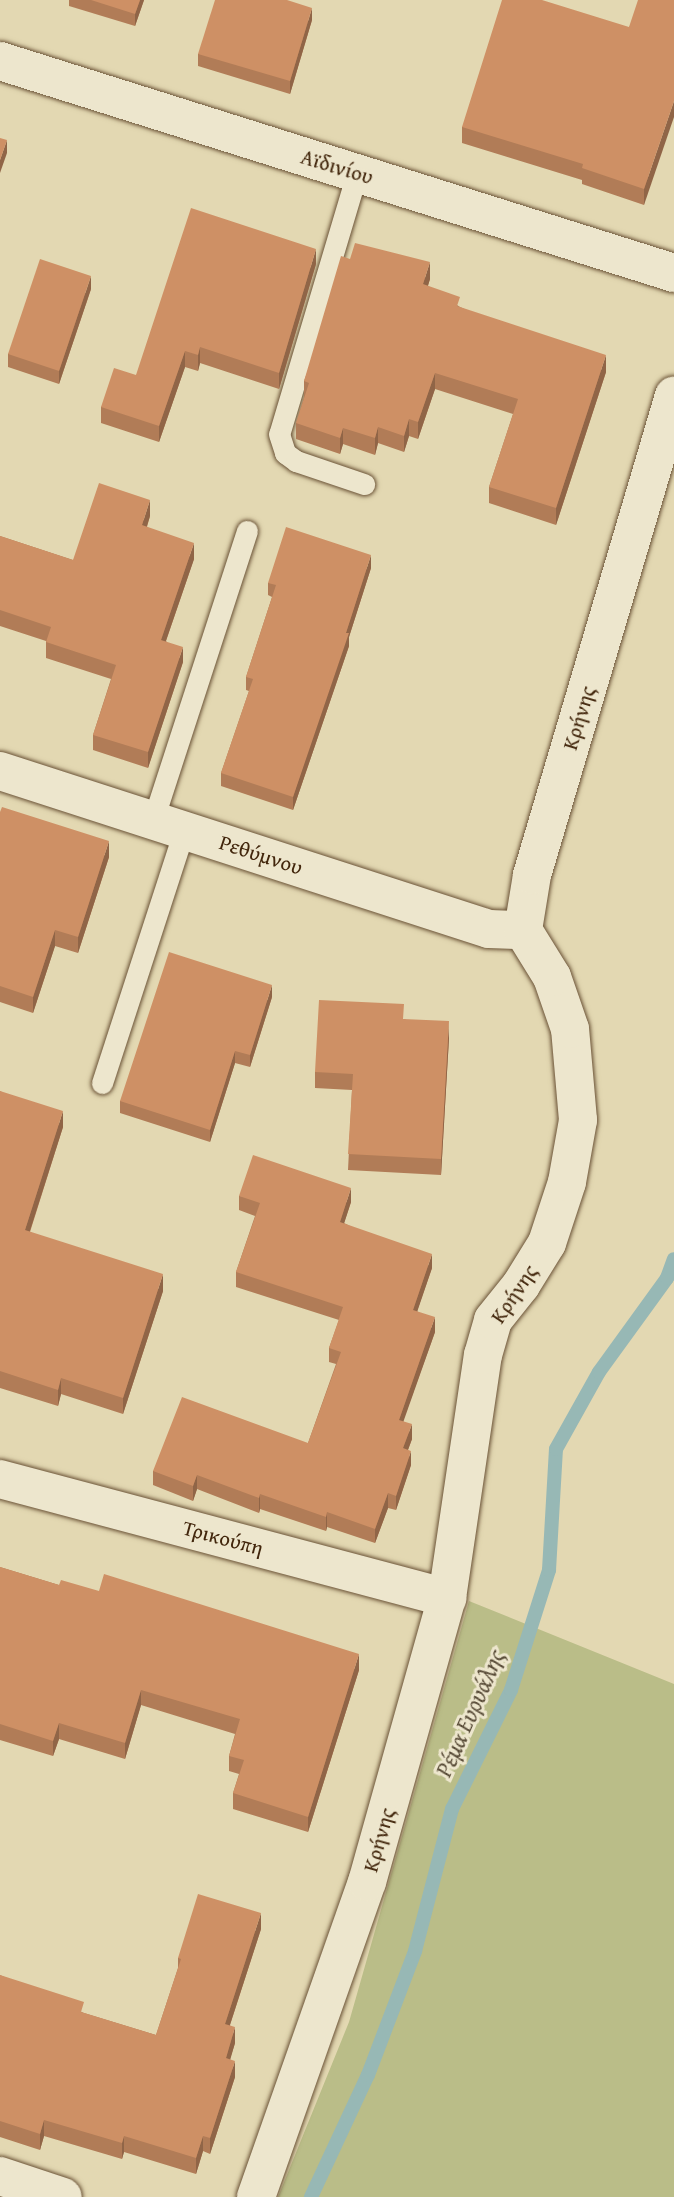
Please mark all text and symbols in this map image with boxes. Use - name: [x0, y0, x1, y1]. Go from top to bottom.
- street label: Αϊδινίου: [298, 144, 376, 190]
- street label: Κρήνης: [557, 683, 601, 753]
- street label: Ρεθύμνου: [216, 830, 306, 880]
- street label: Κρήνης: [485, 1260, 543, 1328]
- street label: Τρικούπη: [180, 1515, 266, 1561]
- water label: Ρέμα Ευρυάλης: [430, 1645, 510, 1781]
- street label: Κρήνης: [358, 1805, 400, 1875]

